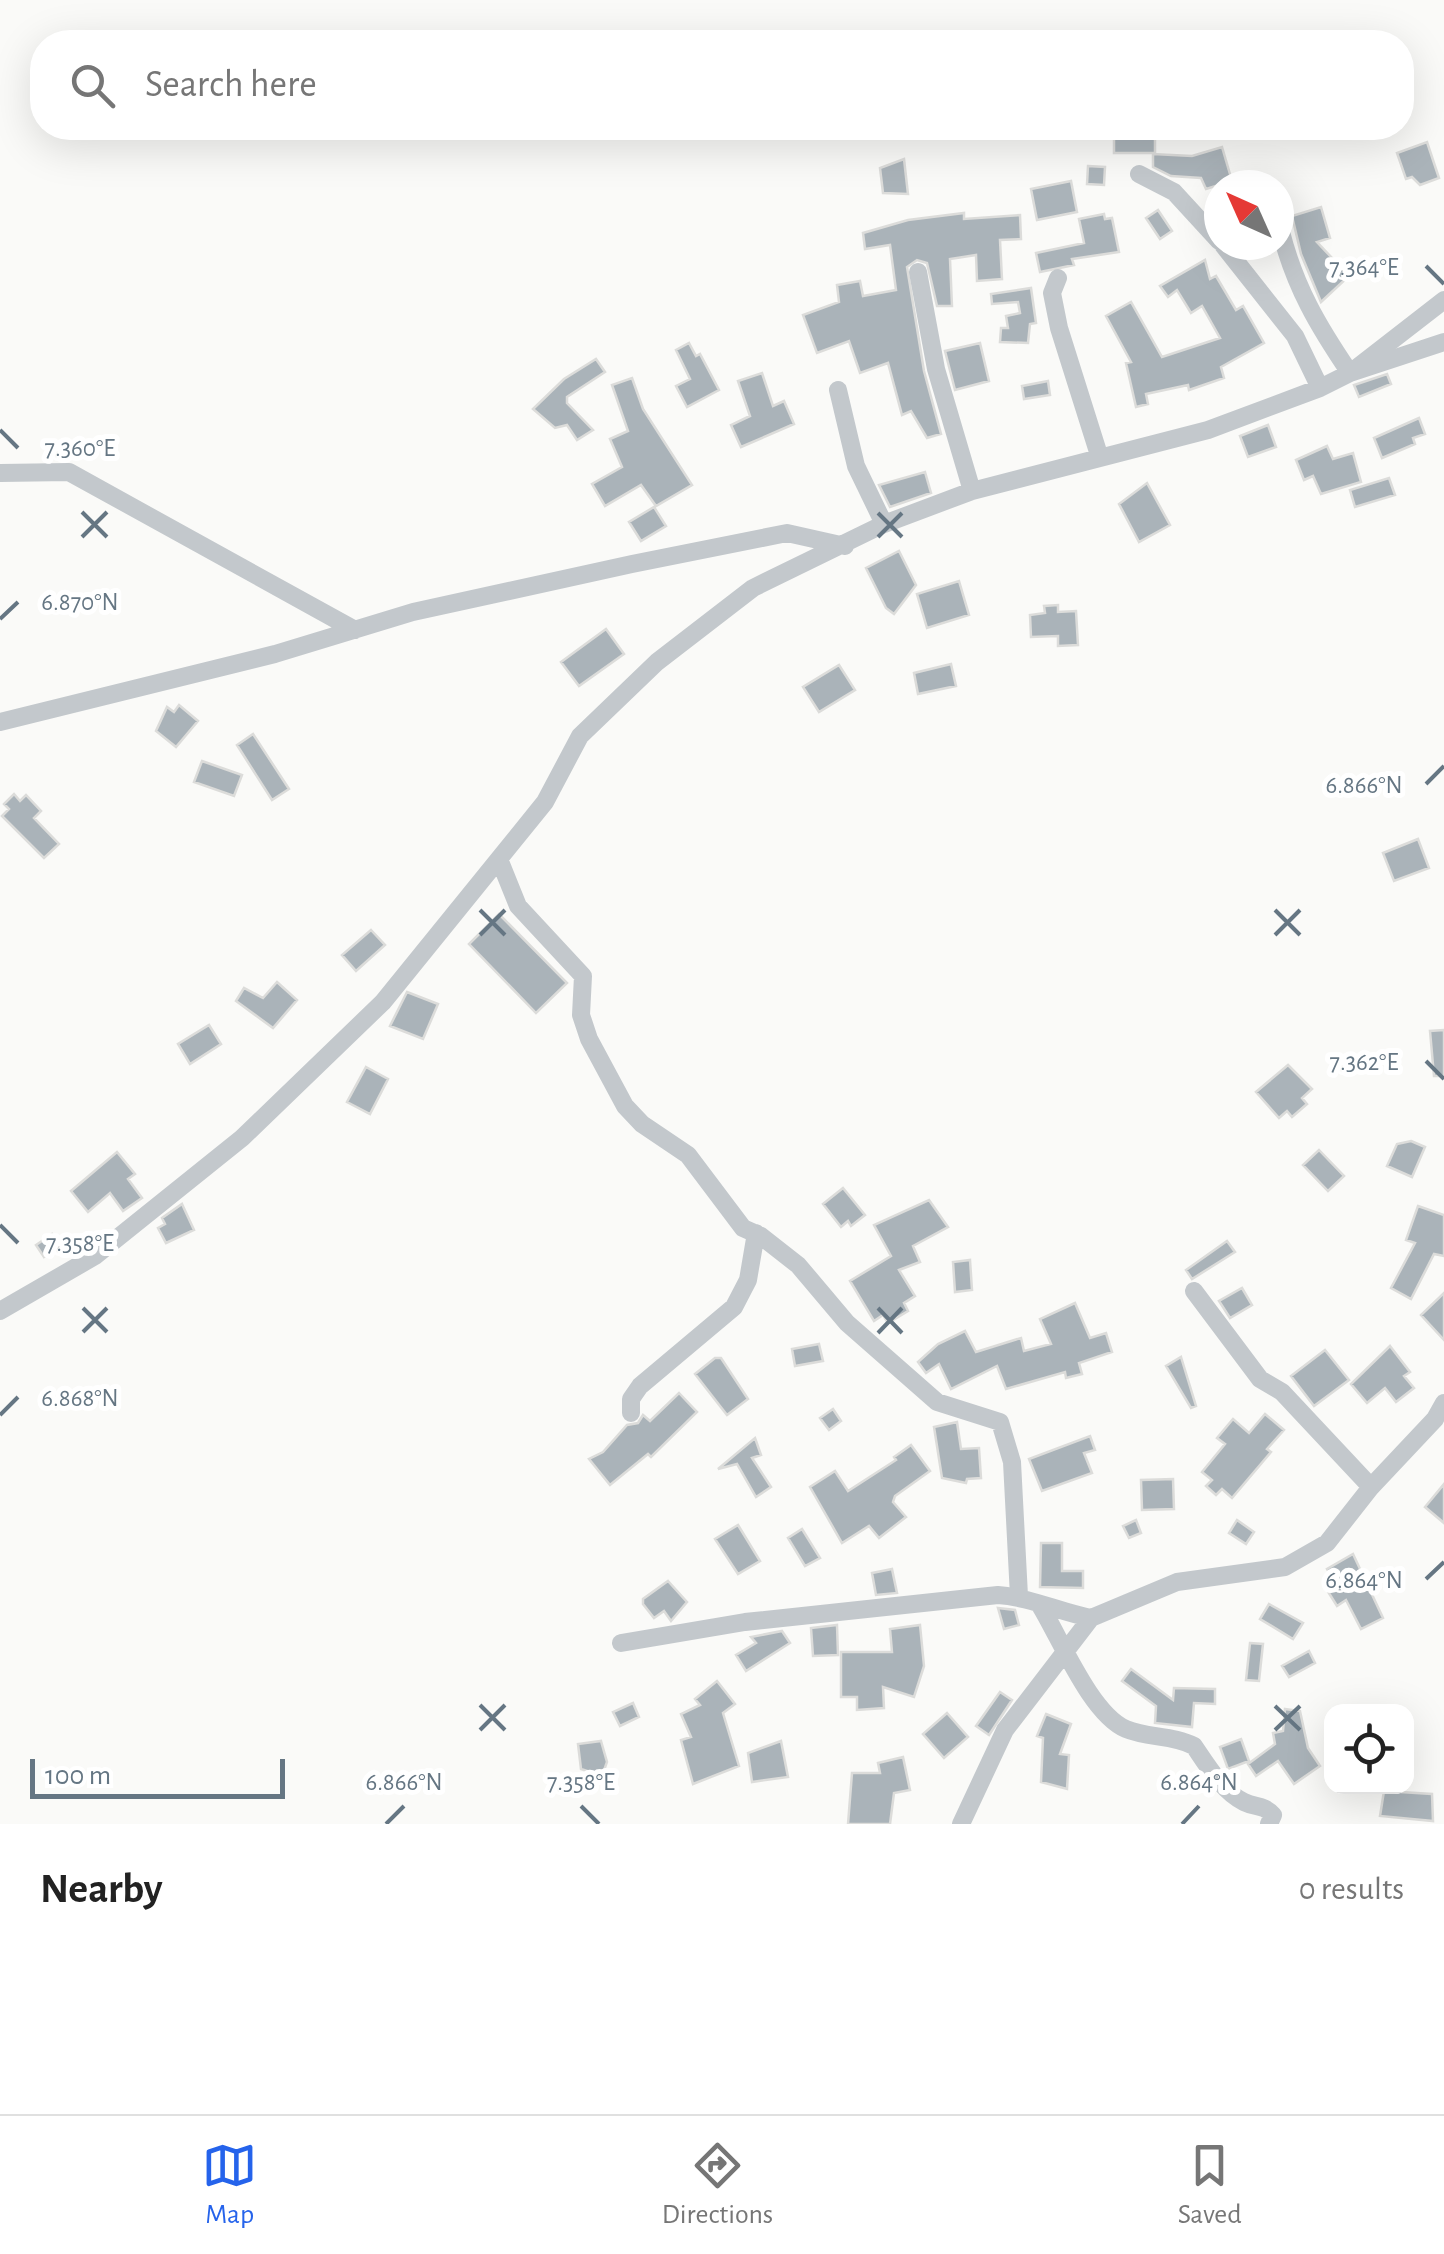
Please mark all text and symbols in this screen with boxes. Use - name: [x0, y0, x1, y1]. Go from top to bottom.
- search box: [30, 30, 1414, 140]
- icon: search: [65, 58, 120, 113]
- text: Search here: [145, 66, 317, 104]
- north arrow: [1204, 170, 1294, 260]
- text: 7.364°E: [1329, 255, 1399, 280]
- text: 7.360°E: [45, 436, 115, 461]
- text: 6.870°N: [41, 590, 119, 615]
- text: 6.866°N: [1325, 773, 1403, 798]
- text: 7.362°E: [1330, 1050, 1398, 1075]
- text: 7.358°E: [46, 1231, 114, 1256]
- text: 6.868°N: [41, 1386, 119, 1411]
- text: 6.864°N: [1325, 1568, 1403, 1593]
- map controls: [1324, 1704, 1414, 1794]
- button: locate: [1324, 1704, 1414, 1794]
- scale bar: [30, 1754, 285, 1798]
- text: 100 m: [45, 1762, 111, 1790]
- text: 6.866°N: [365, 1770, 443, 1795]
- text: 7.358°E: [547, 1770, 615, 1795]
- text: 6.864°N: [1160, 1770, 1238, 1795]
- text: Nearby: [40, 1868, 163, 1910]
- text: 0 results: [1299, 1873, 1404, 1905]
- tab: Map: [202, 2138, 257, 2232]
- tab: Directions: [662, 2138, 773, 2232]
- tab: Saved: [1178, 2138, 1242, 2232]

